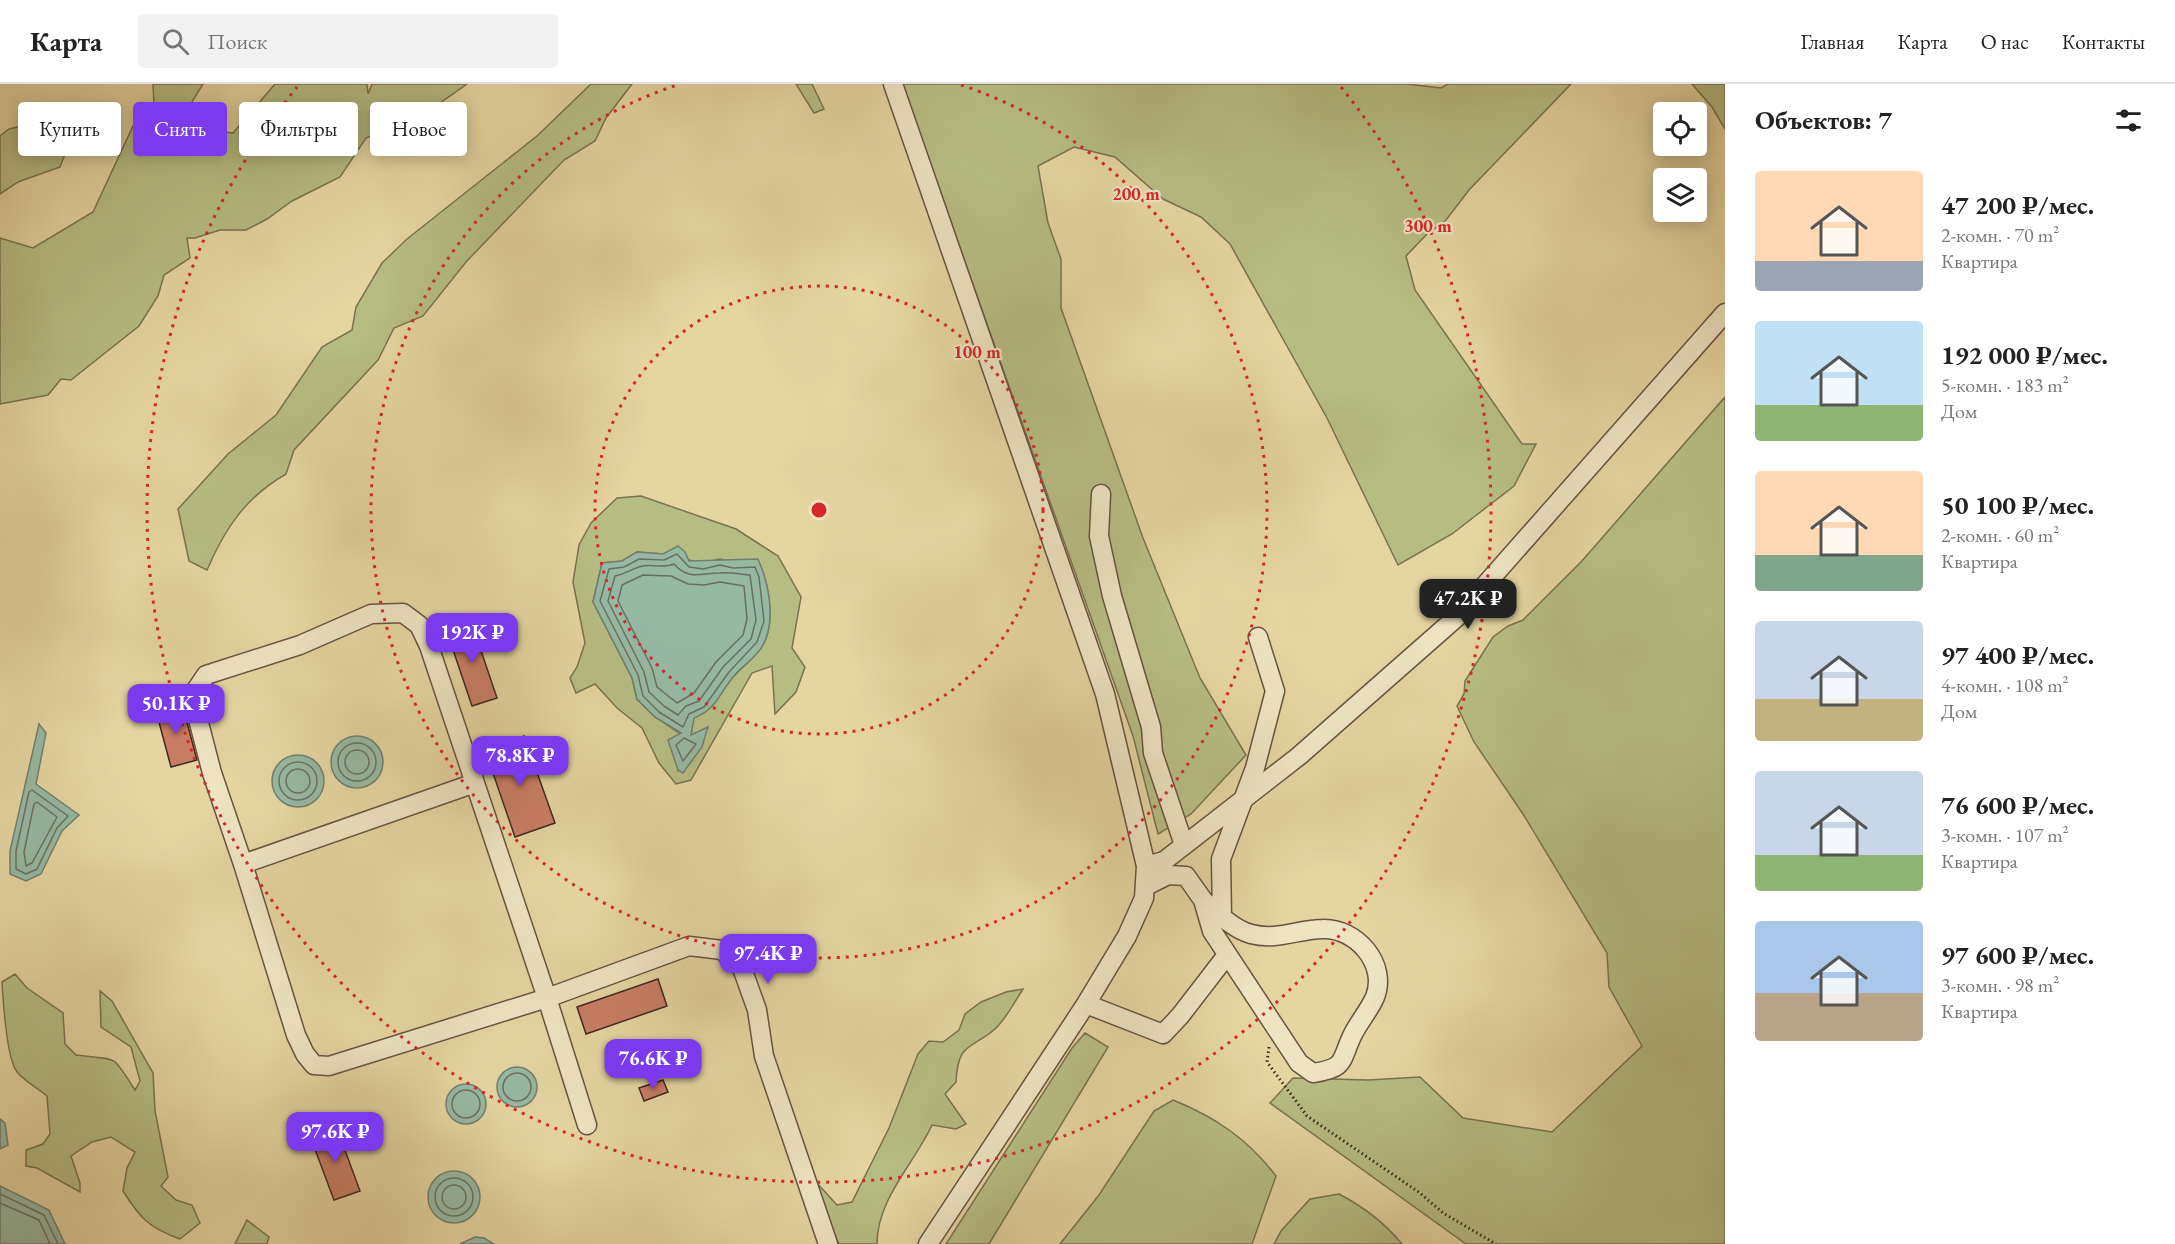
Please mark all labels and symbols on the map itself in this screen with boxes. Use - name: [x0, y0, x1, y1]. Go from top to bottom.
- text: 200 m: [1112, 182, 1160, 205]
- text: 300 m: [1404, 214, 1452, 237]
- text: 100 m: [953, 340, 1001, 363]
- centre of rings: [809, 500, 829, 520]
- pin: 47.2K ₽: [1413, 579, 1523, 630]
- pin: 192K ₽: [423, 613, 521, 664]
- pin: 50.1K ₽: [121, 684, 231, 735]
- pin: 78.8K ₽: [465, 736, 575, 787]
- pin: 97.4K ₽: [713, 934, 823, 985]
- pin: 76.6K ₽: [598, 1039, 708, 1090]
- pin: 97.6K ₽: [280, 1112, 390, 1163]

